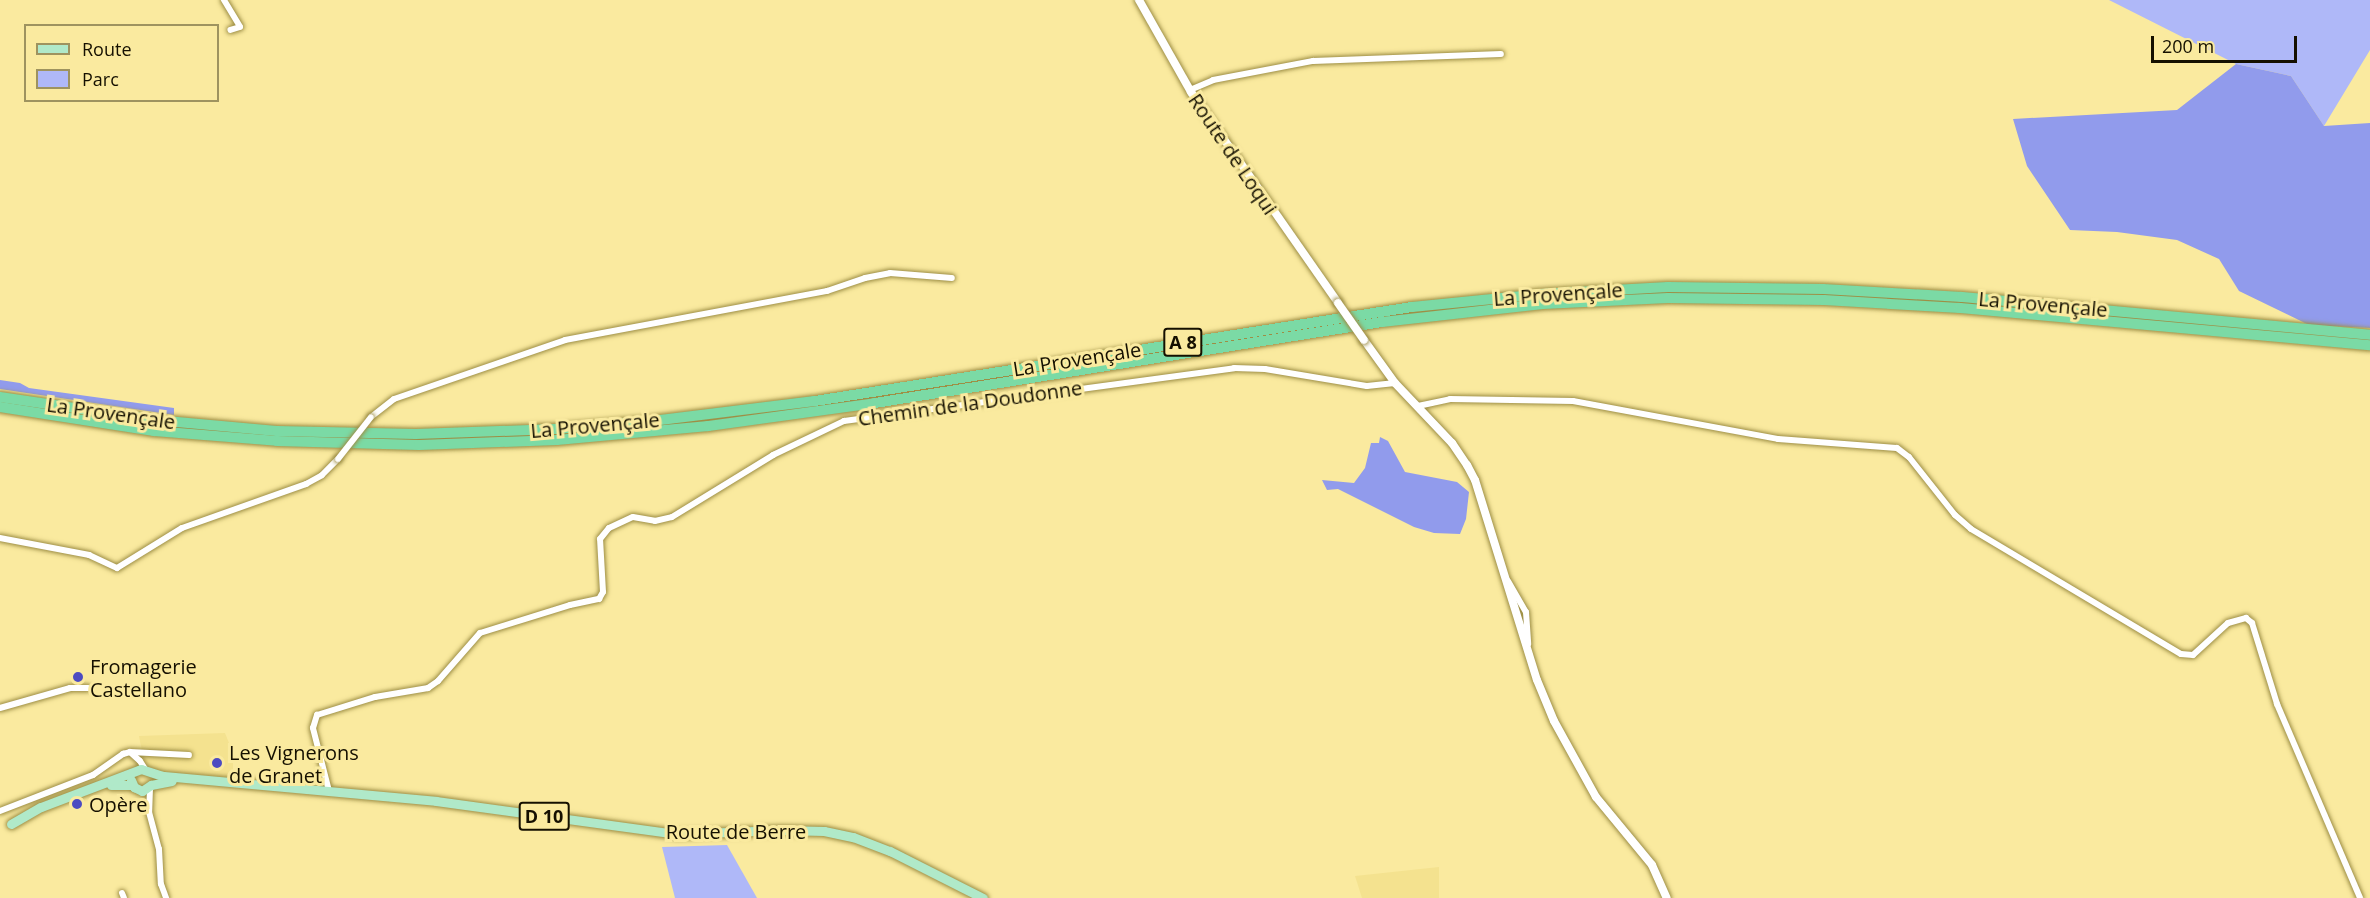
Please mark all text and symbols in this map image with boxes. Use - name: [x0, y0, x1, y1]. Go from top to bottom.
- legend: [24, 24, 219, 102]
- scale bar: [2154, 24, 2300, 62]
- text: 200 m: [2162, 34, 2214, 58]
- text: Route: [82, 37, 132, 61]
- text: Parc: [82, 67, 119, 91]
- street label: Route de Loqui: [1184, 89, 1282, 219]
- street label: La Provençale: [1493, 278, 1623, 310]
- street label: La Provençale: [1977, 286, 2109, 322]
- road number: A 8: [1162, 327, 1204, 357]
- street label: La Provençale: [1011, 337, 1143, 381]
- street label: Chemin de la Doudonne: [856, 375, 1084, 431]
- street label: La Provençale: [45, 392, 177, 434]
- street label: La Provençale: [529, 407, 661, 443]
- place label: Fromagerie Castellano: [90, 654, 197, 701]
- marker: Fromagerie Castellano: [71, 670, 85, 684]
- place label: Les Vignerons de Granet: [229, 740, 359, 787]
- marker: Les Vignerons de Granet: [210, 756, 224, 770]
- place label: Opère: [89, 792, 147, 816]
- marker: Opère: [70, 797, 84, 811]
- road number: D 10: [518, 801, 570, 831]
- street label: Route de Berre: [666, 819, 806, 843]

